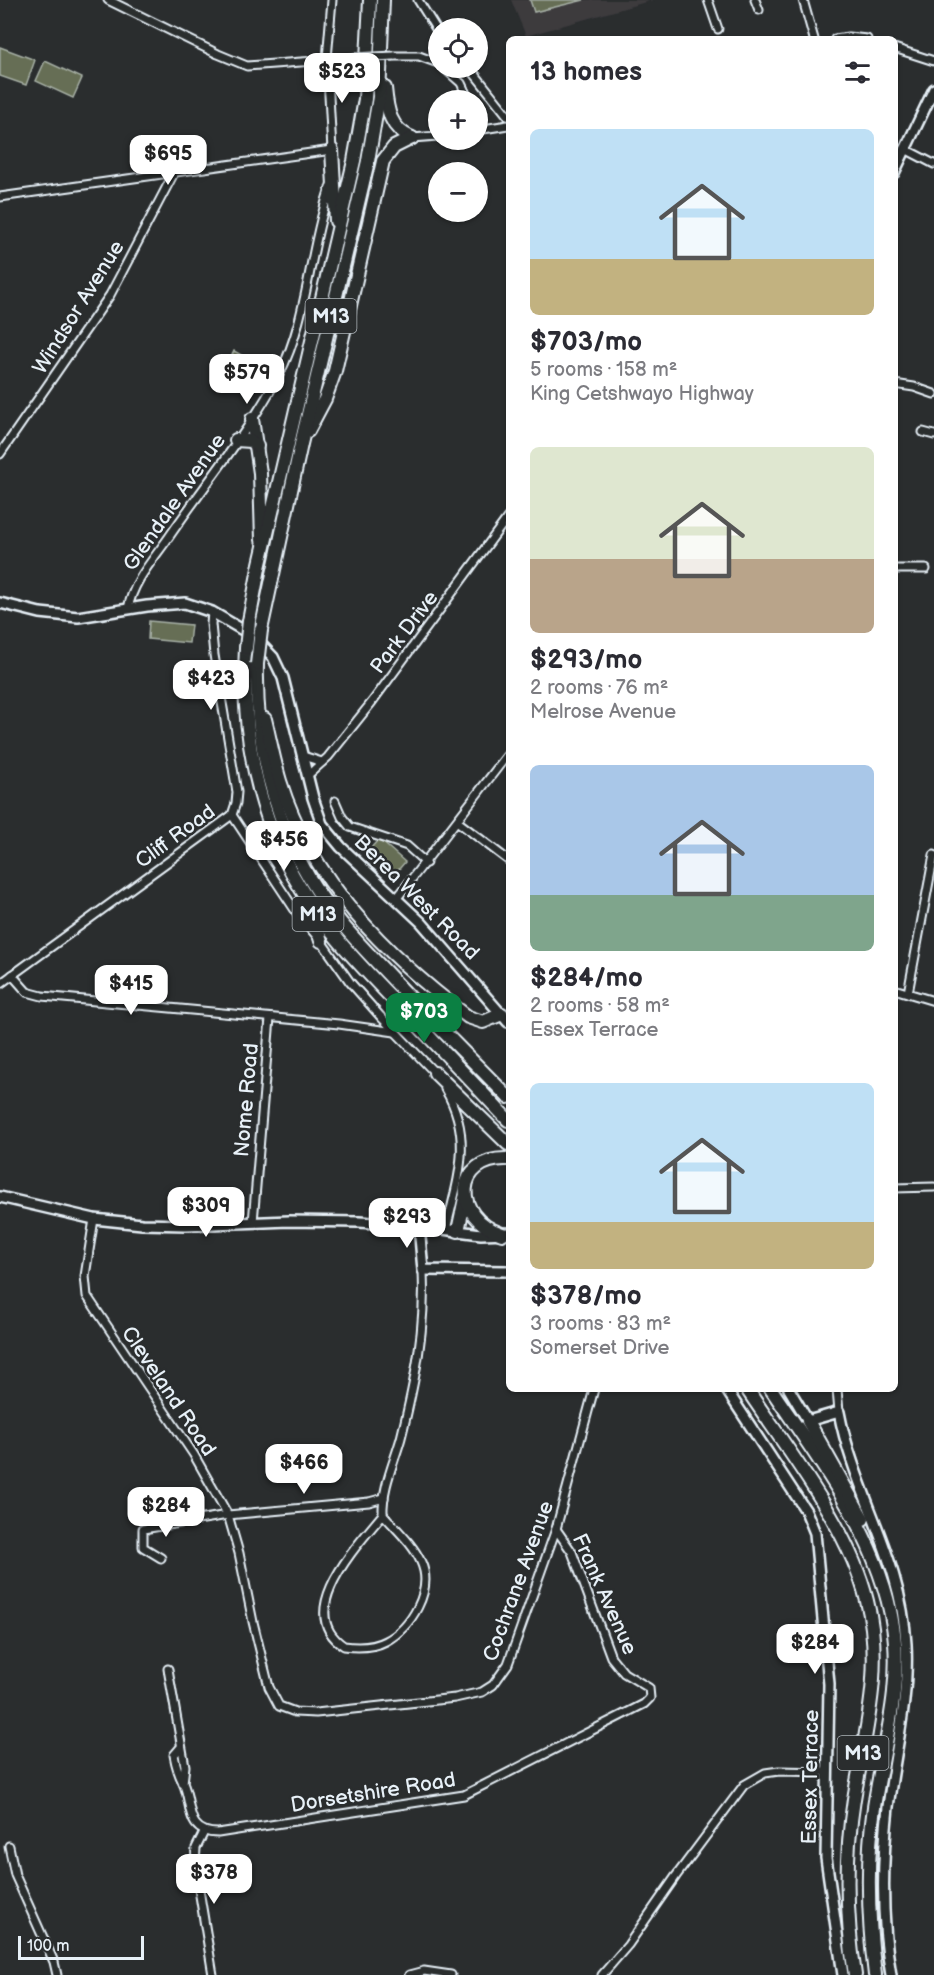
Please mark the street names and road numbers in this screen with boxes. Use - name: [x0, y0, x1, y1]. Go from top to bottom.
- street label: Windsor Avenue: [27, 236, 130, 379]
- road number: M13: [306, 299, 356, 333]
- street label: Glendale Avenue: [118, 429, 231, 576]
- street label: Park Drive: [365, 586, 444, 679]
- street label: Cliff Road: [131, 799, 220, 874]
- street label: Berea West Road: [349, 830, 484, 965]
- road number: M13: [292, 897, 344, 931]
- street label: Nome Road: [229, 1042, 264, 1158]
- street label: Cleveland Road: [116, 1322, 221, 1461]
- street label: Cochrane Avenue: [478, 1497, 559, 1665]
- street label: Frank Avenue: [567, 1530, 642, 1659]
- street label: Essex Terrace: [797, 1709, 824, 1845]
- road number: M13: [838, 1736, 888, 1770]
- street label: Dorsetshire Road: [289, 1767, 457, 1818]

